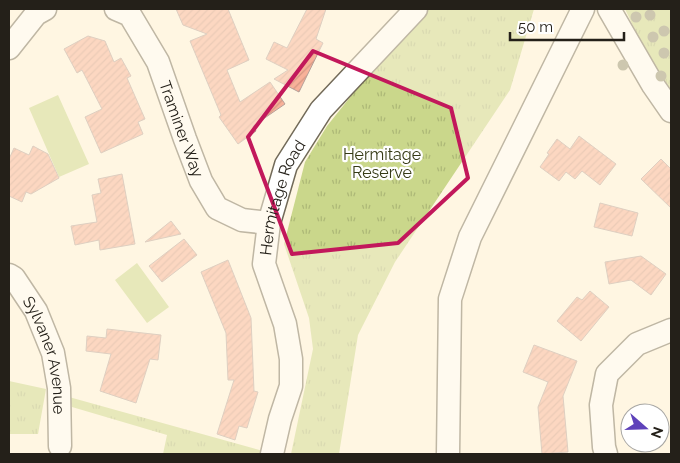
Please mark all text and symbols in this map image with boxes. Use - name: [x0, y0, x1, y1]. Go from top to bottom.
- scale bar: [510, 10, 624, 42]
- text: 50 m: [518, 18, 553, 36]
- street label: Traminer Way: [156, 78, 208, 180]
- street label: Hermitage Road: [256, 136, 309, 256]
- park label: Hermitage Reserve: [343, 145, 421, 182]
- street label: Sylvaner Avenue: [19, 292, 69, 414]
- north arrow: [620, 403, 670, 453]
- text: N: [648, 425, 667, 440]

